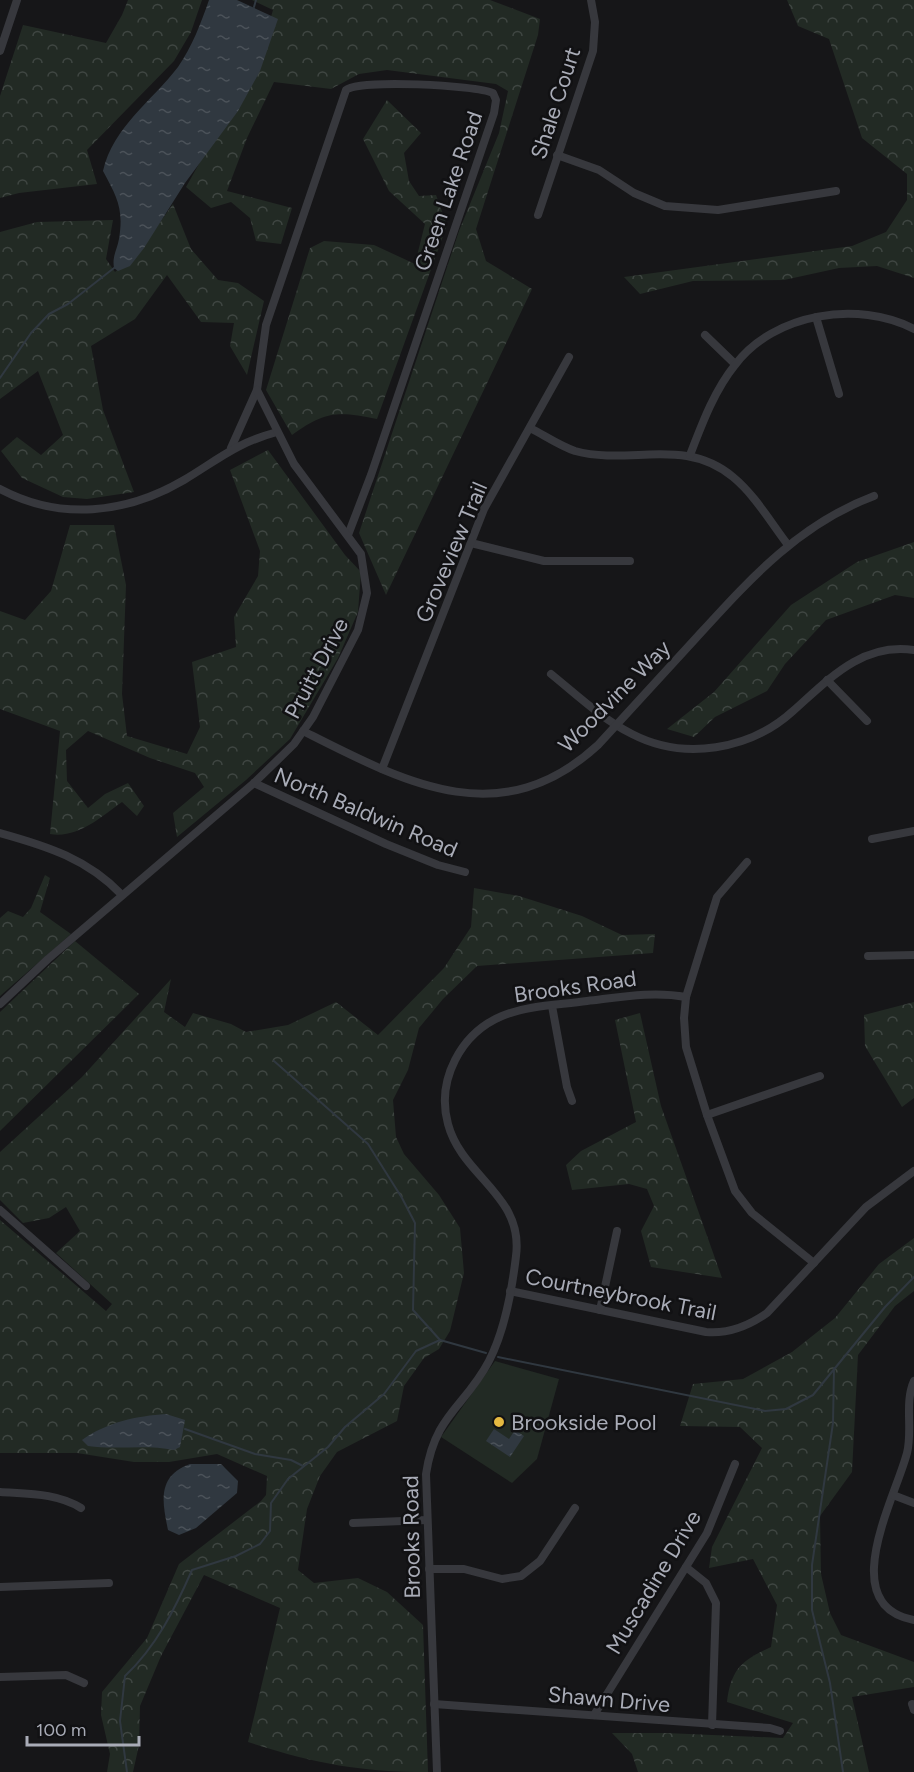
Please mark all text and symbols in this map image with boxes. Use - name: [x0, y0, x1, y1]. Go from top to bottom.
- street label: Shale Court: [525, 44, 586, 162]
- street label: Green Lake Road: [409, 108, 488, 275]
- street label: Groveview Trail: [410, 478, 493, 627]
- street label: Pruitt Drive: [279, 613, 354, 723]
- street label: Woodvine Way: [553, 634, 676, 758]
- street label: North Baldwin Road: [270, 762, 461, 863]
- street label: Brooks Road: [512, 965, 638, 1008]
- street label: Courtneybrook Trail: [523, 1263, 719, 1326]
- place label: Brookside Pool: [511, 1409, 657, 1436]
- marker: Brookside Pool: [492, 1415, 506, 1429]
- street label: Brooks Road: [397, 1475, 426, 1599]
- street label: Muscadine Drive: [600, 1506, 707, 1659]
- street label: Shawn Drive: [547, 1681, 671, 1718]
- scale bar: [27, 1709, 140, 1747]
- text: 100 m: [36, 1719, 86, 1741]

